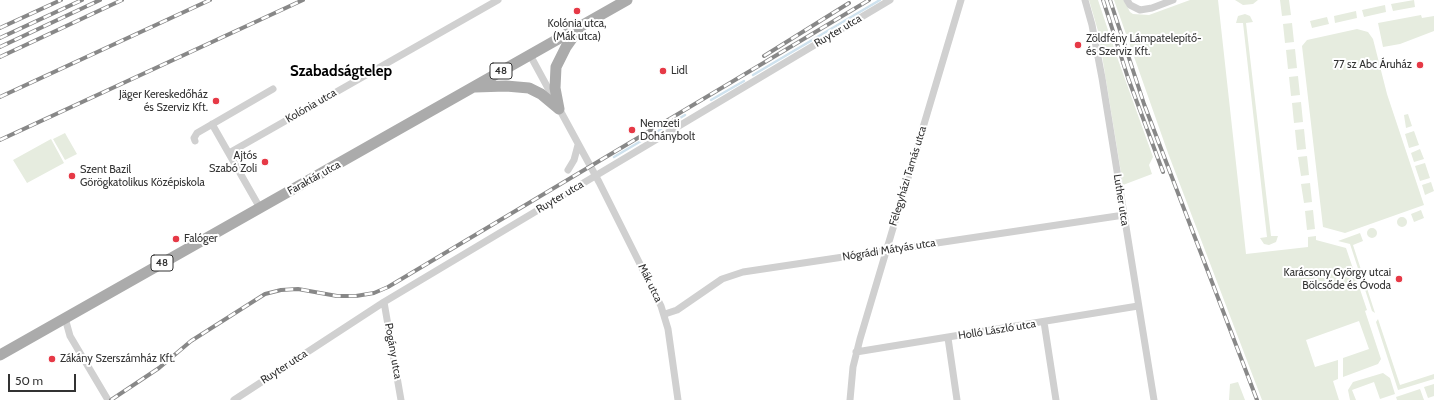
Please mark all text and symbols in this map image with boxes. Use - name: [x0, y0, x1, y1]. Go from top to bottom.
- marker: Kolónia utca, (Mák utca): [572, 6, 582, 16]
- street label: Ruyter utca: [812, 12, 864, 50]
- place label: Kolónia utca, (Mák utca): [548, 17, 606, 43]
- place label: Zöldfény Lámpatelepítő- és Szerviz Kft.: [1086, 32, 1202, 58]
- marker: Zöldfény Lámpatelepítő- és Szerviz Kft.: [1073, 40, 1083, 50]
- place label: 77 sz Abc Áruház: [1333, 58, 1412, 72]
- marker: 77 sz Abc Áruház: [1415, 60, 1425, 70]
- district label: Szabadságtelep: [290, 63, 392, 81]
- road number: 48: [490, 63, 512, 79]
- place label: Lidl: [671, 64, 688, 78]
- marker: Lidl: [658, 66, 668, 76]
- street label: Kolónia utca: [283, 86, 339, 126]
- place label: Jäger Kereskedőház és Szerviz Kft.: [119, 88, 208, 114]
- marker: Jäger Kereskedőház és Szerviz Kft.: [211, 96, 221, 106]
- place label: Nemzeti Dohánybolt: [640, 117, 695, 143]
- marker: Nemzeti Dohánybolt: [627, 125, 637, 135]
- street label: Félegyházi Tamás utca: [887, 125, 929, 227]
- place label: Ajtós Szabó Zoli: [209, 149, 257, 175]
- marker: Ajtós Szabó Zoli: [260, 157, 270, 167]
- street label: Faraktár utca: [285, 158, 343, 198]
- place label: Szent Bazil Görögkatolikus Középiskola: [80, 163, 205, 189]
- marker: Szent Bazil Görögkatolikus Középiskola: [67, 171, 77, 181]
- street label: Luther utca: [1110, 173, 1132, 227]
- street label: Ruyter utca: [534, 178, 586, 216]
- place label: Falóger: [184, 232, 218, 246]
- marker: Falóger: [171, 234, 181, 244]
- street label: Nógrádi Mátyás utca: [842, 236, 936, 264]
- road number: 48: [151, 255, 173, 271]
- street label: Mák utca: [635, 262, 665, 304]
- place label: Karácsony György utcai Bölcsőde és Óvoda: [1284, 266, 1391, 292]
- marker: Karácsony György utcai Bölcsőde és Óvoda: [1394, 274, 1404, 284]
- street label: Holló László utca: [957, 317, 1037, 343]
- street label: Pogány utca: [382, 322, 404, 380]
- street label: Ruyter utca: [258, 347, 310, 387]
- place label: Zákány Szerszámház Kft.: [60, 352, 175, 366]
- marker: Zákány Szerszámház Kft.: [47, 354, 57, 364]
- scale bar: [10, 366, 78, 392]
- text: 50 m: [15, 373, 43, 388]

